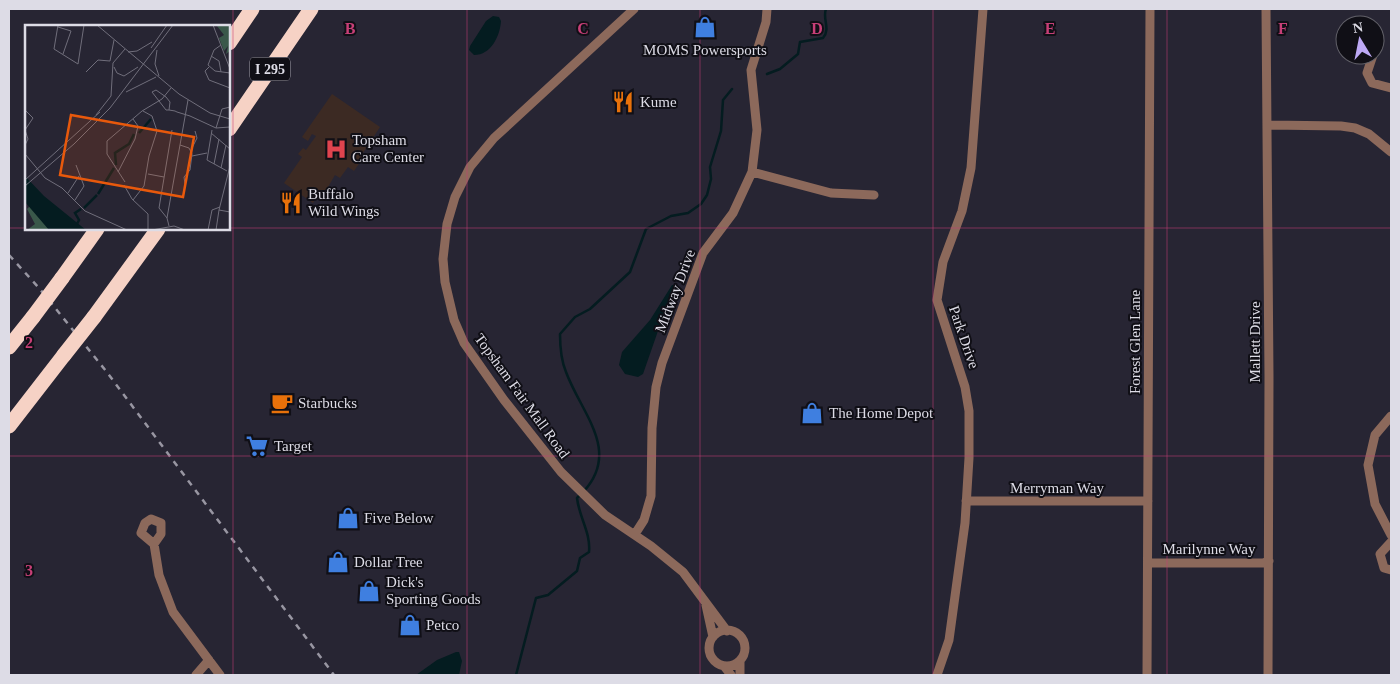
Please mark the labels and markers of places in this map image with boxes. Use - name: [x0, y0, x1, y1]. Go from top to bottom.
- shop icon: MOMS Powersports: [692, 14, 718, 40]
- place label: MOMS Powersports: [643, 42, 767, 58]
- restaurant icon: Kume: [610, 89, 636, 115]
- place label: Kume: [640, 94, 677, 110]
- place label: Topsham Care Center: [352, 132, 424, 165]
- hospital icon: Topsham Care Center: [323, 136, 349, 162]
- place label: Buffalo Wild Wings: [308, 186, 380, 219]
- restaurant icon: Buffalo Wild Wings: [278, 190, 304, 216]
- cafe icon: Starbucks: [269, 390, 295, 416]
- place label: Starbucks: [298, 395, 357, 411]
- shop icon: The Home Depot: [799, 400, 825, 426]
- place label: The Home Depot: [829, 405, 934, 421]
- supermarket icon: Target: [244, 433, 270, 459]
- place label: Target: [274, 438, 313, 454]
- shop icon: Five Below: [335, 505, 361, 531]
- place label: Five Below: [364, 510, 434, 526]
- shop icon: Dollar Tree: [325, 549, 351, 575]
- place label: Dollar Tree: [354, 554, 423, 570]
- place label: Dick's Sporting Goods: [386, 574, 481, 607]
- shop icon: Dick's Sporting Goods: [356, 578, 382, 604]
- shop icon: Petco: [397, 612, 423, 638]
- place label: Petco: [426, 617, 459, 633]

